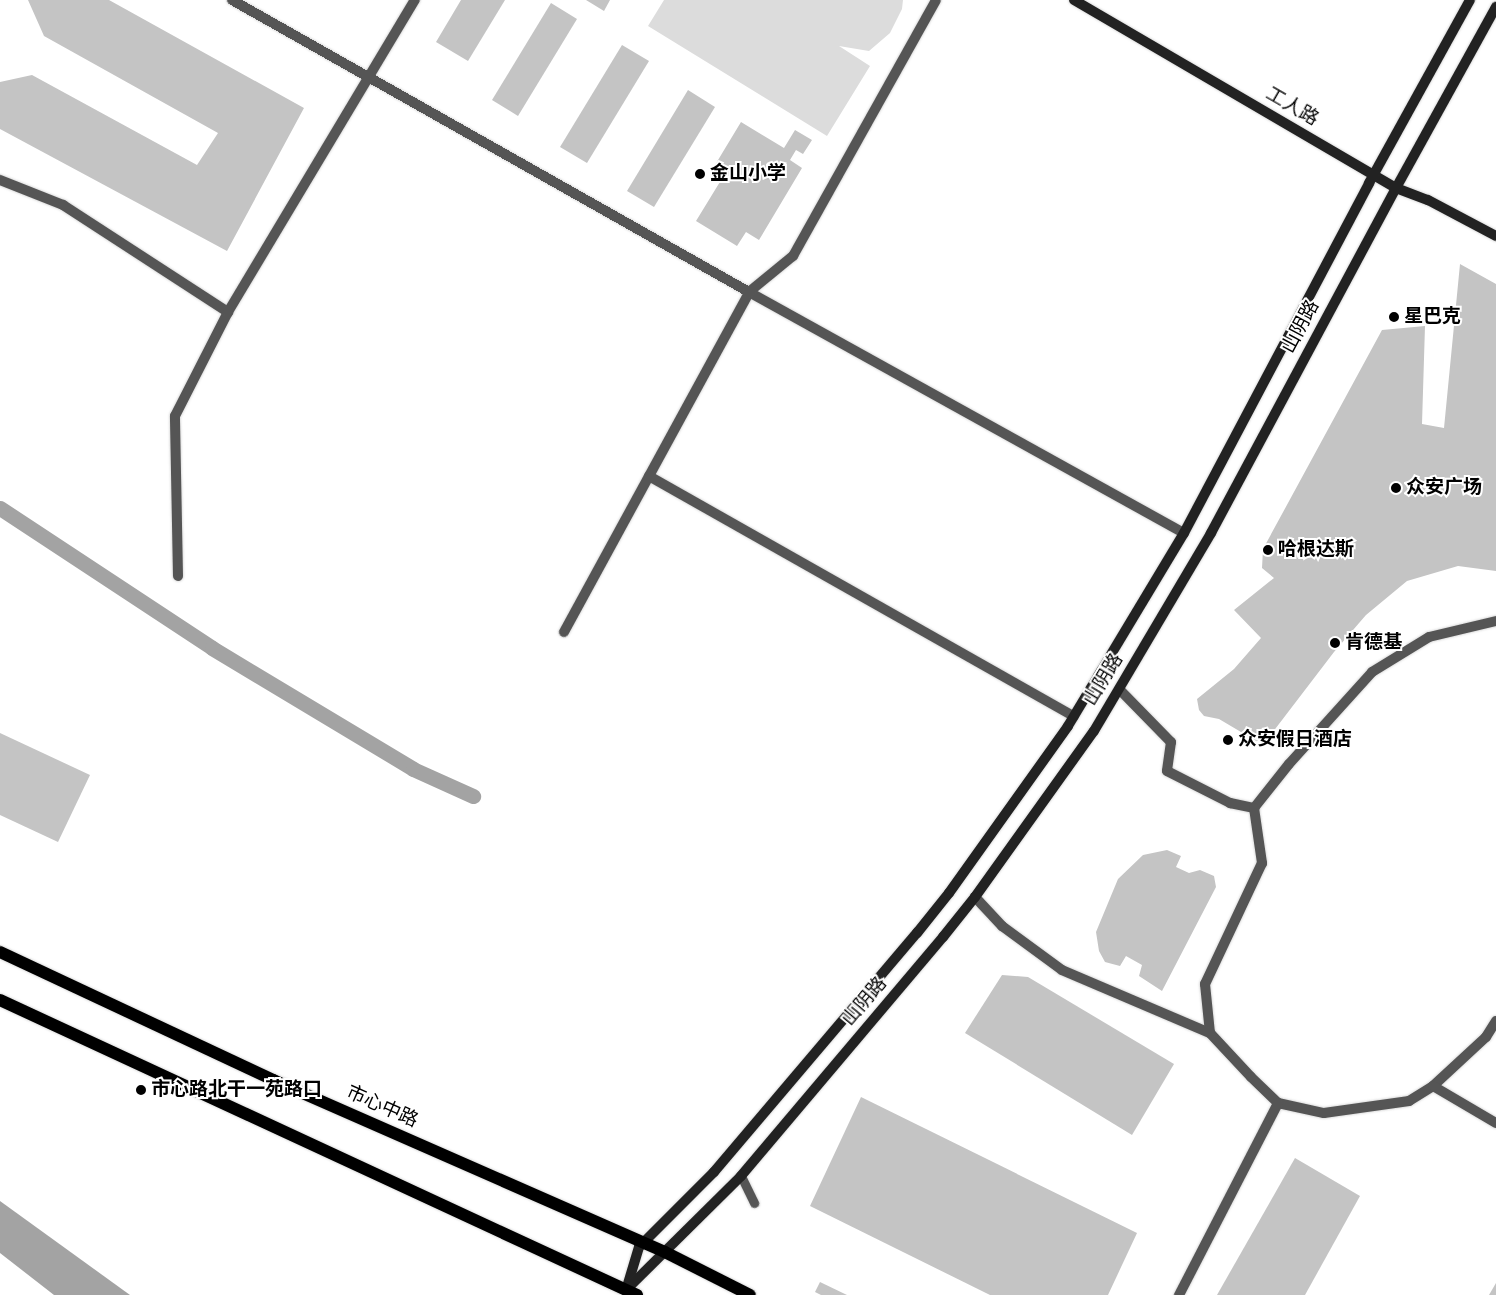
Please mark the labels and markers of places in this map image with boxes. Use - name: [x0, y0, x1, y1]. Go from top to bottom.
- place label: 金山小学: [710, 163, 786, 185]
- marker: 金山小学: [694, 168, 706, 180]
- place label: 星巴克: [1404, 306, 1461, 328]
- marker: 星巴克: [1388, 311, 1400, 323]
- place label: 众安广场: [1406, 477, 1482, 499]
- marker: 众安广场: [1390, 482, 1402, 494]
- place label: 哈根达斯: [1278, 539, 1354, 561]
- marker: 哈根达斯: [1262, 544, 1274, 556]
- place label: 肯德基: [1345, 632, 1402, 654]
- marker: 肯德基: [1329, 637, 1341, 649]
- place label: 众安假日酒店: [1238, 729, 1352, 751]
- marker: 众安假日酒店: [1222, 734, 1234, 746]
- place label: 市心路北干一苑路口: [151, 1079, 322, 1101]
- marker: 市心路北干一苑路口: [135, 1084, 147, 1096]

